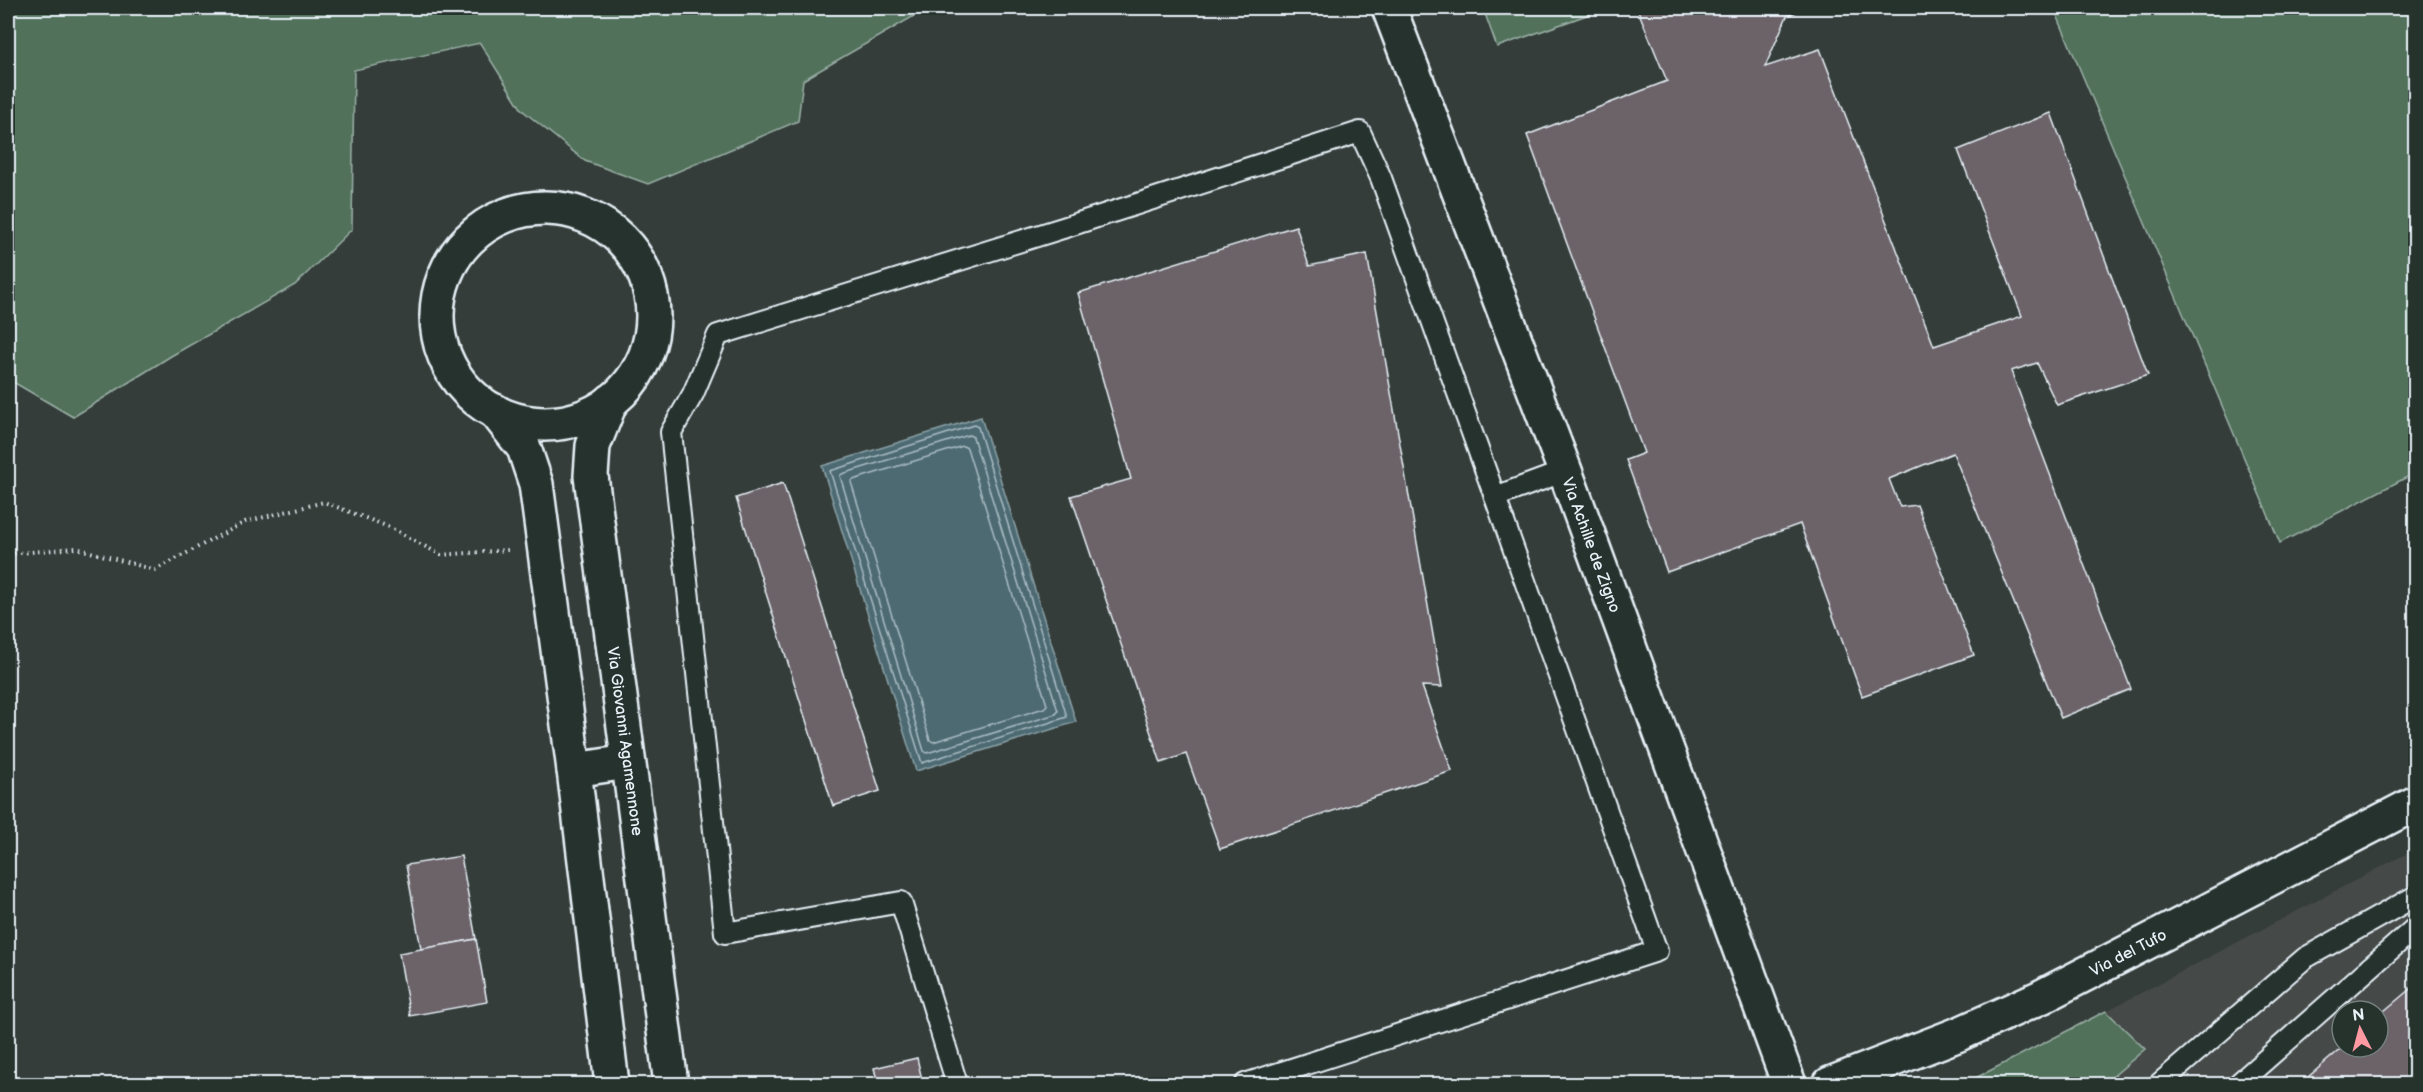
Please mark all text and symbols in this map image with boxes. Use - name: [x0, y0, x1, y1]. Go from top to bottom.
- street label: Via Achille de Zigno: [1557, 475, 1624, 616]
- street label: Via Giovanni Agamennone: [603, 646, 646, 838]
- street label: Via del Tufo: [2087, 926, 2170, 981]
- north arrow: [2330, 999, 2390, 1059]
- text: N: [2352, 1005, 2366, 1026]

